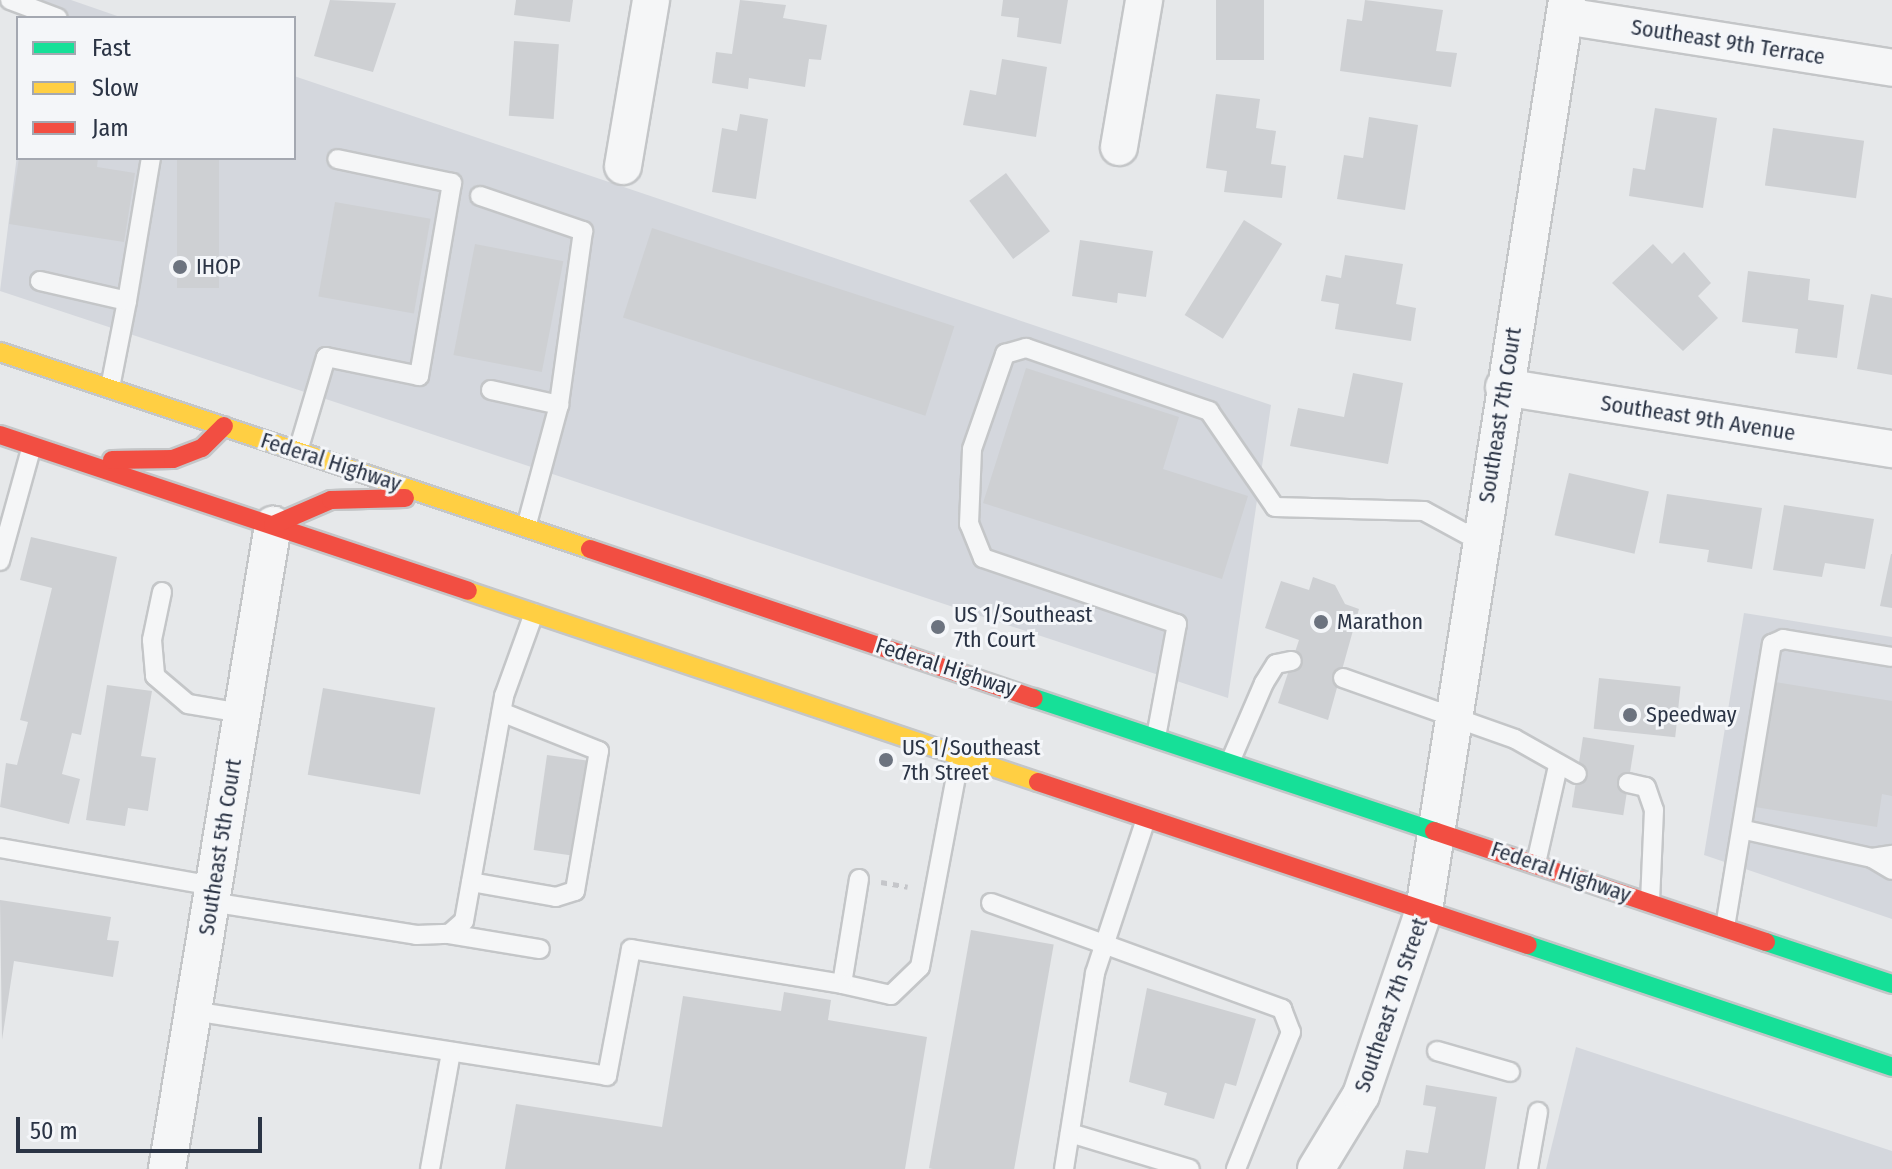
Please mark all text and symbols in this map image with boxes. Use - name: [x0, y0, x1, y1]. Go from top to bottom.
- street label: Southeast 9th Terrace: [1629, 14, 1827, 70]
- legend: [16, 16, 296, 160]
- text: Fast: [92, 34, 131, 62]
- text: Slow: [92, 74, 138, 102]
- text: Jam: [92, 114, 129, 142]
- place label: IHOP: [196, 254, 240, 280]
- marker: IHOP: [171, 258, 189, 276]
- street label: Southeast 7th Court: [1473, 325, 1527, 505]
- street label: Southeast 9th Avenue: [1599, 390, 1797, 446]
- street label: Federal Highway: [257, 427, 405, 497]
- place label: US 1/Southeast 7th Court: [954, 601, 1092, 652]
- place label: Marathon: [1337, 609, 1423, 635]
- marker: Marathon: [1312, 613, 1330, 631]
- marker: US 1/Southeast 7th Court: [929, 618, 947, 636]
- street label: Federal Highway: [872, 632, 1020, 702]
- place label: Speedway: [1646, 702, 1737, 728]
- marker: Speedway: [1621, 706, 1639, 724]
- place label: US 1/Southeast 7th Street: [902, 734, 1040, 786]
- marker: US 1/Southeast 7th Street: [877, 751, 895, 769]
- street label: Southeast 5th Court: [193, 757, 247, 937]
- street label: Federal Highway: [1488, 836, 1634, 908]
- street label: Southeast 7th Street: [1349, 914, 1433, 1096]
- scale bar: [20, 1101, 266, 1151]
- text: 50 m: [30, 1117, 78, 1145]

